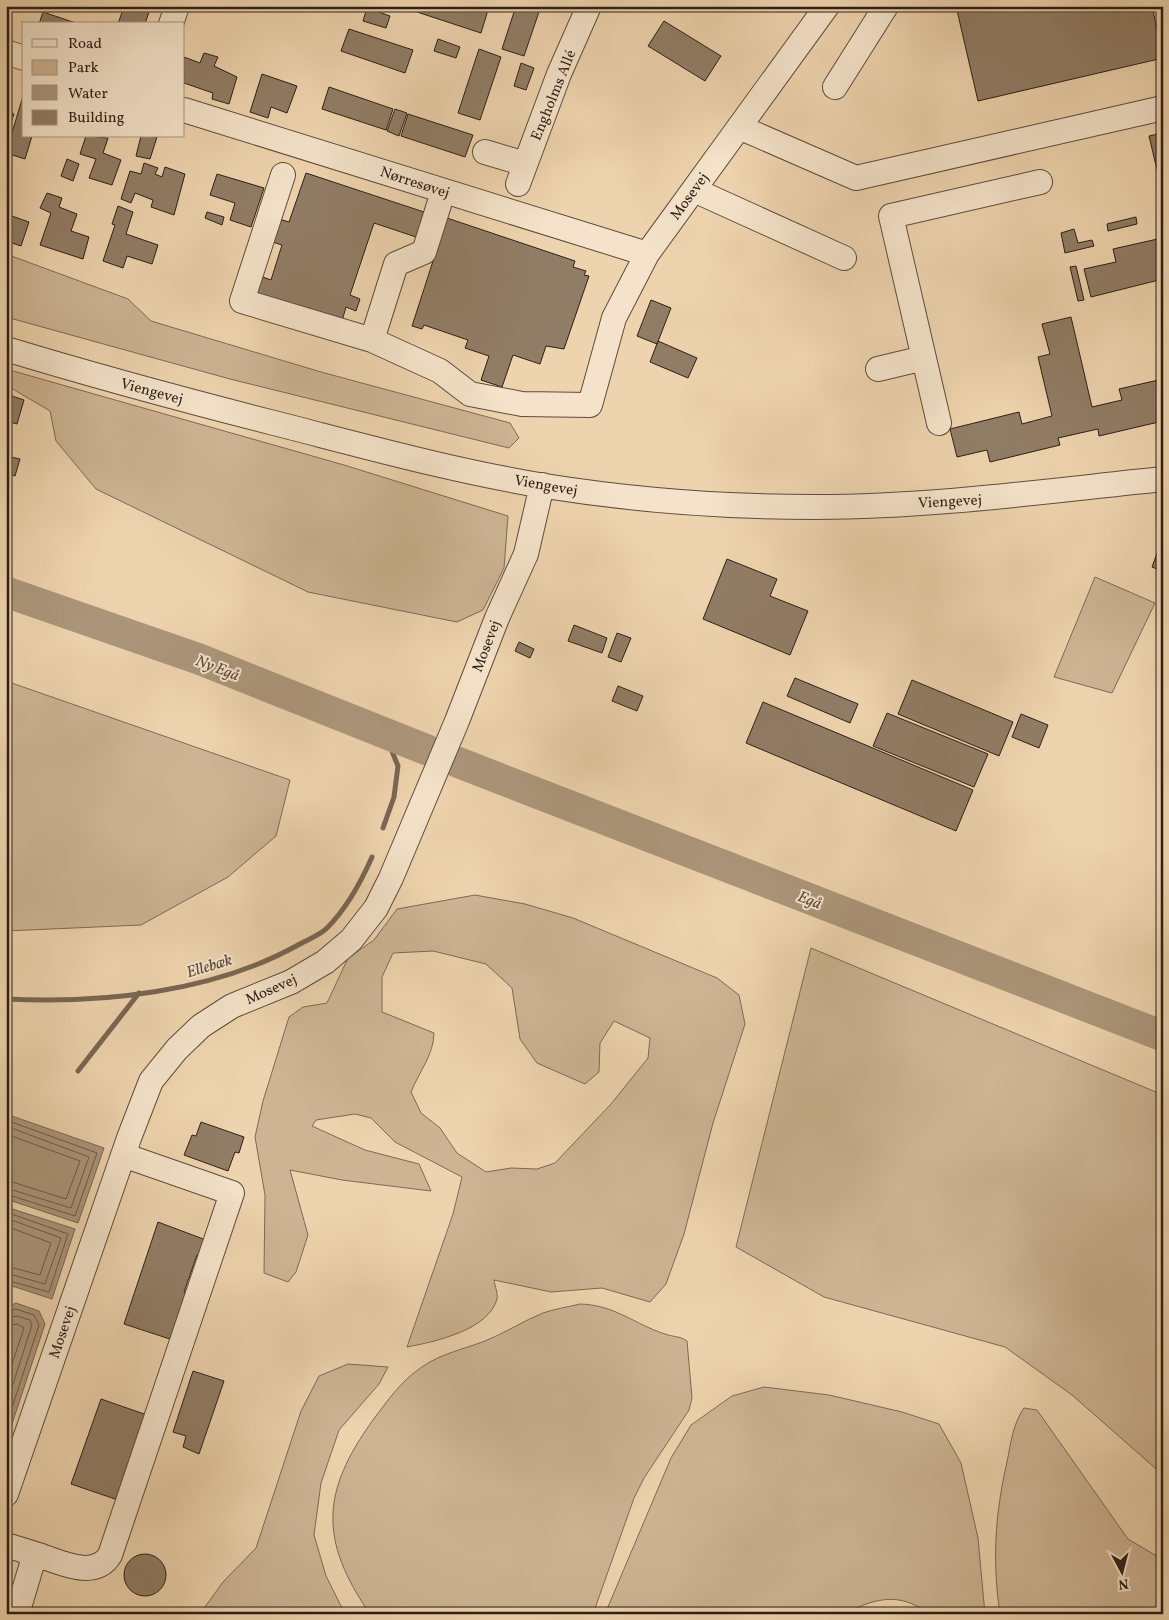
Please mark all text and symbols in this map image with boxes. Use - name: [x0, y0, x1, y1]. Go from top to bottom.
- legend: [22, 22, 185, 138]
- text: Road: [68, 34, 102, 55]
- street label: Engholms Allé: [527, 47, 582, 144]
- text: Park: [68, 58, 99, 79]
- text: Water: [68, 84, 108, 105]
- text: Building: [68, 108, 125, 129]
- street label: Nørresøvej: [377, 162, 452, 205]
- street label: Mosevej: [666, 169, 715, 225]
- street label: Viengevej: [118, 374, 185, 411]
- street label: Viengevej: [512, 471, 579, 502]
- street label: Viengevej: [918, 490, 983, 515]
- street label: Mosevej: [468, 617, 507, 676]
- water label: Ny Egå: [192, 651, 243, 687]
- water label: Egå: [794, 886, 825, 916]
- water label: Ellebæk: [184, 949, 236, 984]
- street label: Mosevej: [243, 970, 301, 1011]
- street label: Mosevej: [45, 1303, 82, 1362]
- north arrow: [1096, 1548, 1146, 1598]
- text: N: [1117, 1573, 1130, 1593]

